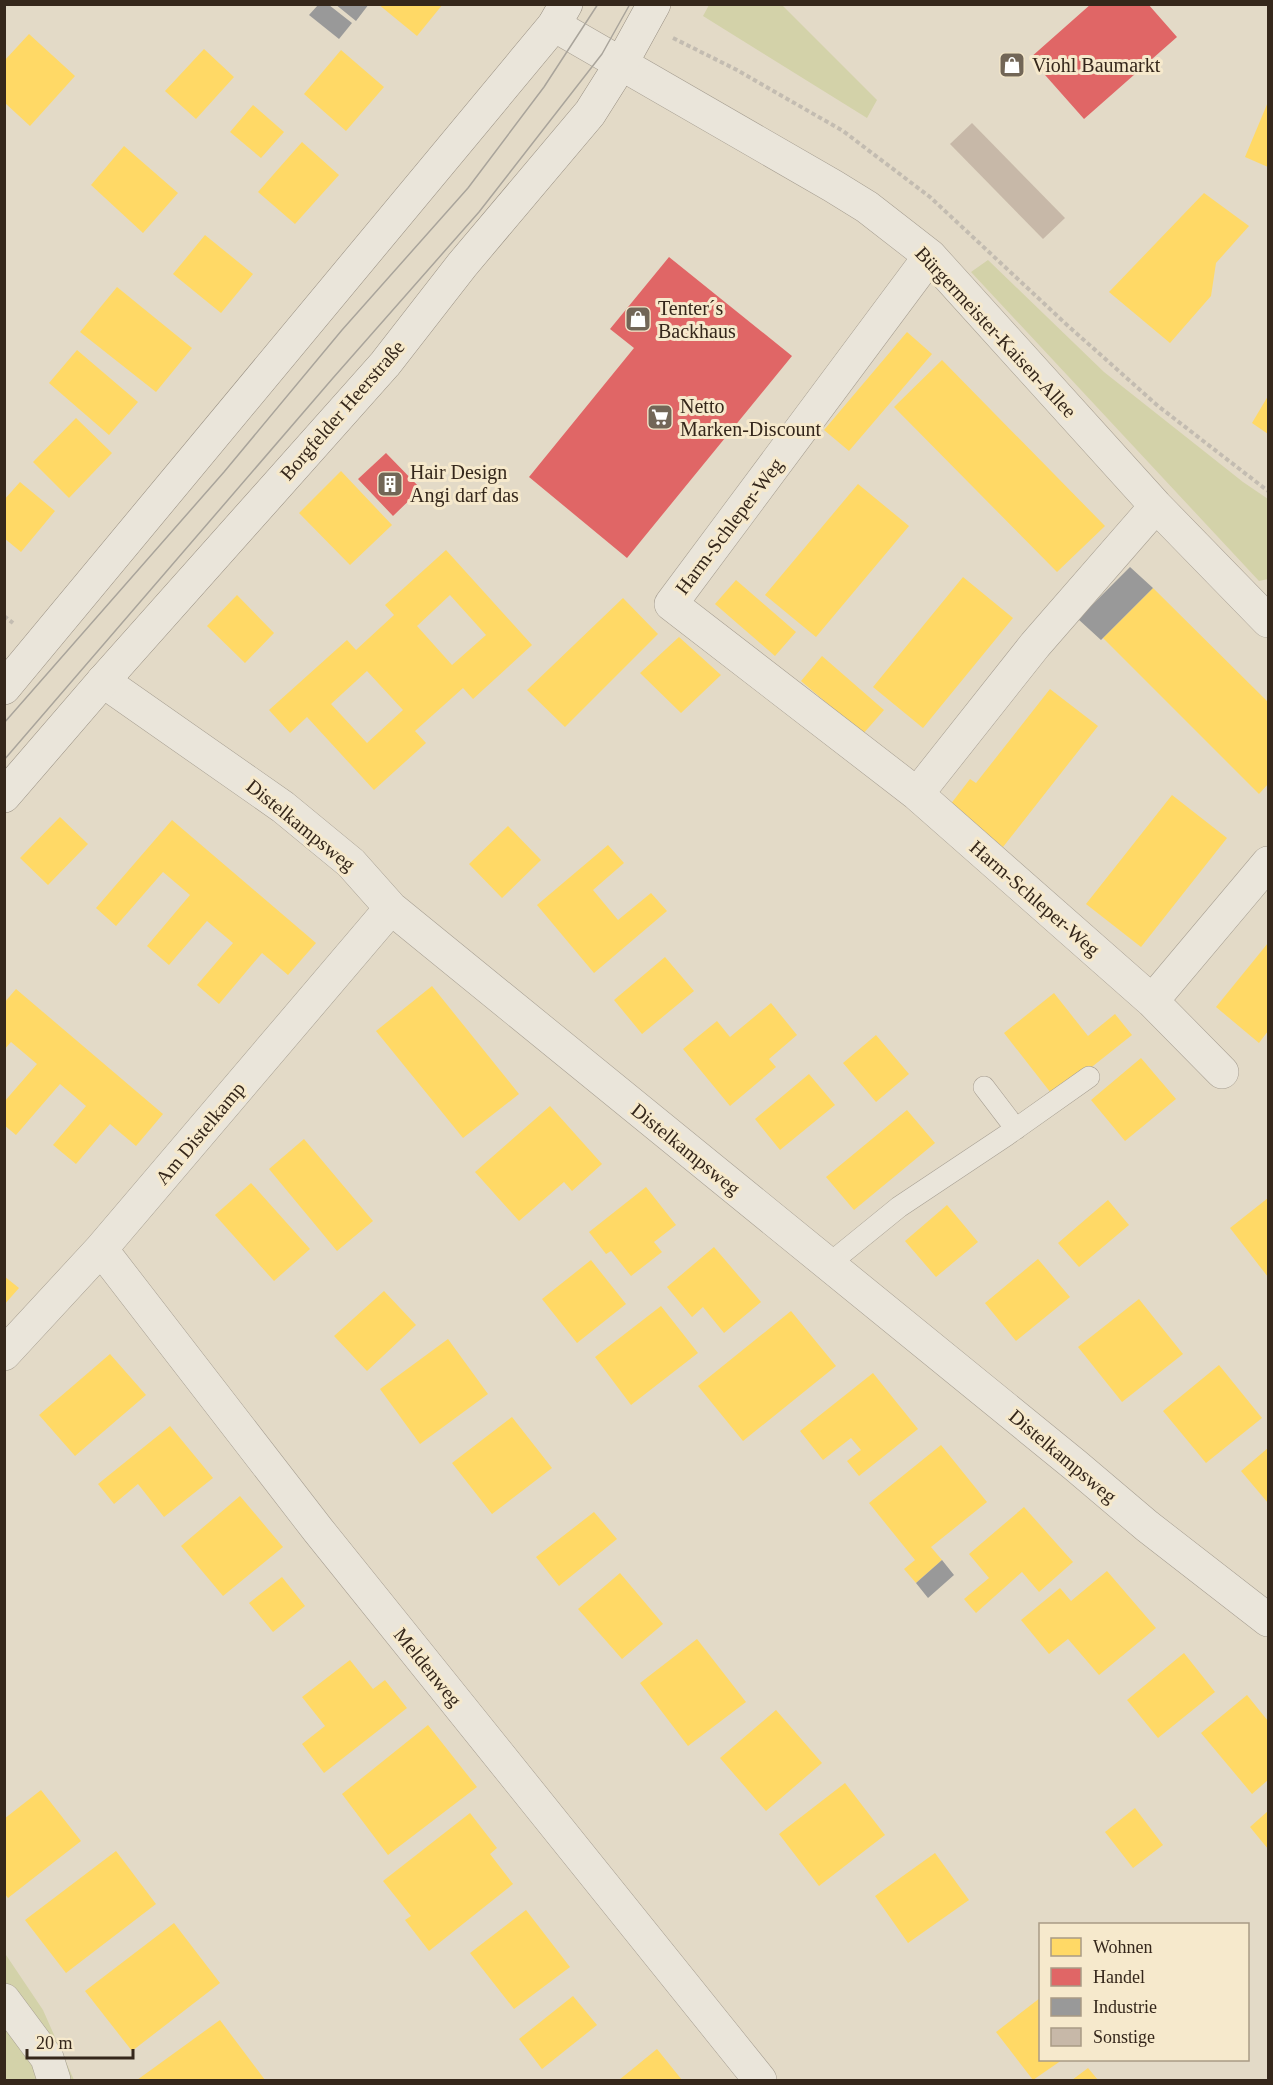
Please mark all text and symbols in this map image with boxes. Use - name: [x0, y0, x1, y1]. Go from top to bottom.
- shop icon: Viohl Baumarkt: [997, 50, 1027, 80]
- place label: Viohl Baumarkt: [1032, 54, 1161, 76]
- street label: Bürgermeister-Kaisen-Allee: [910, 242, 1081, 423]
- place label: Tenter´s Backhaus: [658, 297, 736, 342]
- shop icon: Tenter´s Backhaus: [623, 304, 653, 334]
- street label: Borgfelder Heerstraße: [275, 336, 409, 485]
- place label: Netto Marken-Discount: [680, 395, 822, 440]
- supermarket icon: Netto Marken-Discount: [645, 402, 675, 432]
- street label: Harm-Schleper-Weg: [671, 454, 788, 599]
- place label: Hair Design Angi darf das: [410, 461, 519, 507]
- building icon: Hair Design Angi darf das: [375, 469, 405, 499]
- street label: Distelkampsweg: [242, 775, 360, 876]
- street label: Harm-Schleper-Weg: [965, 836, 1104, 961]
- street label: Am Distelkamp: [151, 1077, 250, 1189]
- street label: Distelkampsweg: [627, 1099, 745, 1200]
- street label: Distelkampsweg: [1004, 1405, 1121, 1508]
- street label: Meldenweg: [389, 1623, 466, 1711]
- legend: [1039, 1923, 1249, 2061]
- text: Wohnen: [1093, 1937, 1153, 1957]
- text: Handel: [1093, 1967, 1145, 1987]
- text: Industrie: [1093, 1997, 1157, 2017]
- scale bar: [27, 2022, 134, 2060]
- text: Sonstige: [1093, 2027, 1155, 2047]
- text: 20 m: [36, 2033, 73, 2053]

